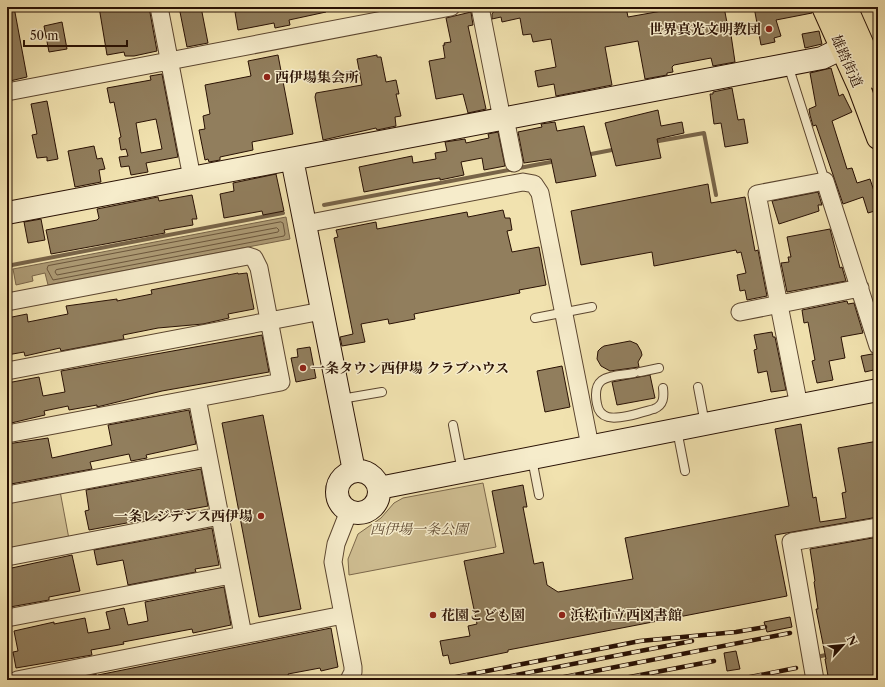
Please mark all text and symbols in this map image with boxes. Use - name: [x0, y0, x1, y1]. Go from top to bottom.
- place label: 世界真光文明教団: [649, 20, 761, 38]
- scale bar: [24, 22, 127, 48]
- marker: 世界真光文明教団: [764, 24, 774, 34]
- text: 50 m: [30, 28, 59, 43]
- street label: 雄踏街道: [827, 32, 867, 90]
- place label: 西伊場集会所: [275, 68, 359, 86]
- marker: 西伊場集会所: [262, 72, 272, 82]
- place label: 一条タウン西伊場 クラブハウス: [311, 359, 509, 377]
- marker: 一条タウン西伊場 クラブハウス: [298, 363, 308, 373]
- place label: 一条レジデンス西伊場: [114, 507, 253, 525]
- marker: 一条レジデンス西伊場: [256, 511, 266, 521]
- park label: 西伊場一条公園: [370, 520, 470, 538]
- place label: 花園こども園: [441, 606, 525, 624]
- place label: 浜松市立西図書館: [570, 606, 682, 624]
- marker: 花園こども園: [428, 610, 438, 620]
- marker: 浜松市立西図書館: [557, 610, 567, 620]
- north arrow: [823, 625, 863, 665]
- text: N: [844, 633, 861, 648]

